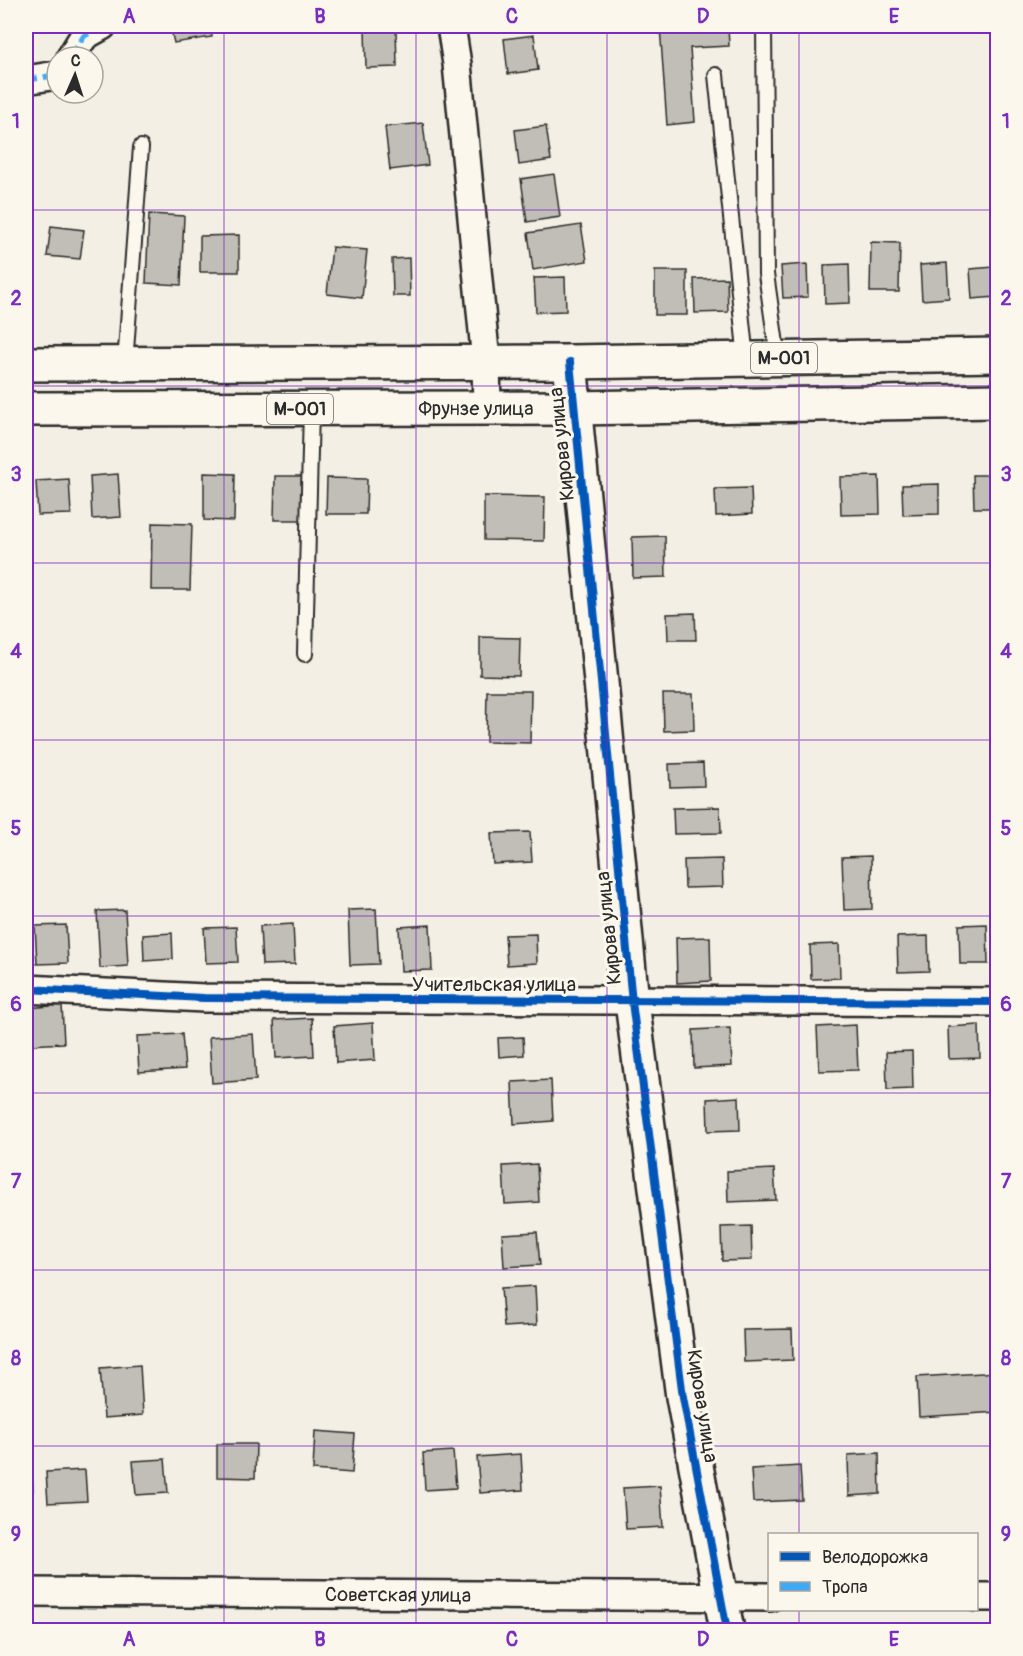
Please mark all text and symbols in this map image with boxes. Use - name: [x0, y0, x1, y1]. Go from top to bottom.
- text: A: [123, 4, 136, 29]
- text: B: [314, 4, 326, 29]
- text: C: [506, 4, 518, 29]
- text: D: [697, 4, 710, 29]
- text: E: [889, 4, 900, 29]
- north arrow: [45, 45, 105, 105]
- text: С: [70, 51, 81, 71]
- text: 1: [12, 109, 20, 134]
- text: 1: [1002, 109, 1010, 134]
- text: 2: [10, 286, 22, 311]
- text: 2: [1000, 286, 1012, 311]
- road number: M-001: [751, 343, 817, 373]
- street label: Кирова улица: [543, 386, 580, 502]
- road number: M-001: [267, 394, 333, 424]
- street label: Фрунзе улица: [418, 396, 534, 421]
- text: 3: [10, 462, 22, 487]
- text: 3: [1000, 462, 1012, 487]
- text: 4: [10, 639, 22, 664]
- text: 4: [1000, 639, 1012, 664]
- text: 5: [11, 816, 22, 841]
- text: 5: [1001, 816, 1012, 841]
- street label: Кирова улица: [590, 870, 627, 986]
- street label: Учительская улица: [412, 972, 576, 997]
- text: 6: [10, 992, 22, 1017]
- text: 6: [1000, 992, 1012, 1017]
- text: 7: [11, 1169, 22, 1194]
- text: 7: [1001, 1169, 1012, 1194]
- text: 8: [11, 1346, 21, 1371]
- text: 8: [1001, 1346, 1011, 1371]
- street label: Кирова улица: [681, 1348, 724, 1464]
- text: 9: [11, 1522, 21, 1547]
- text: 9: [1001, 1522, 1011, 1547]
- legend: [768, 1533, 978, 1611]
- text: Велодорожка: [822, 1546, 928, 1569]
- text: Тропа: [822, 1576, 868, 1599]
- street label: Советская улица: [325, 1582, 471, 1608]
- text: A: [123, 1627, 136, 1652]
- text: B: [314, 1627, 326, 1652]
- text: C: [506, 1627, 518, 1652]
- text: D: [697, 1627, 710, 1652]
- text: E: [889, 1627, 900, 1652]

